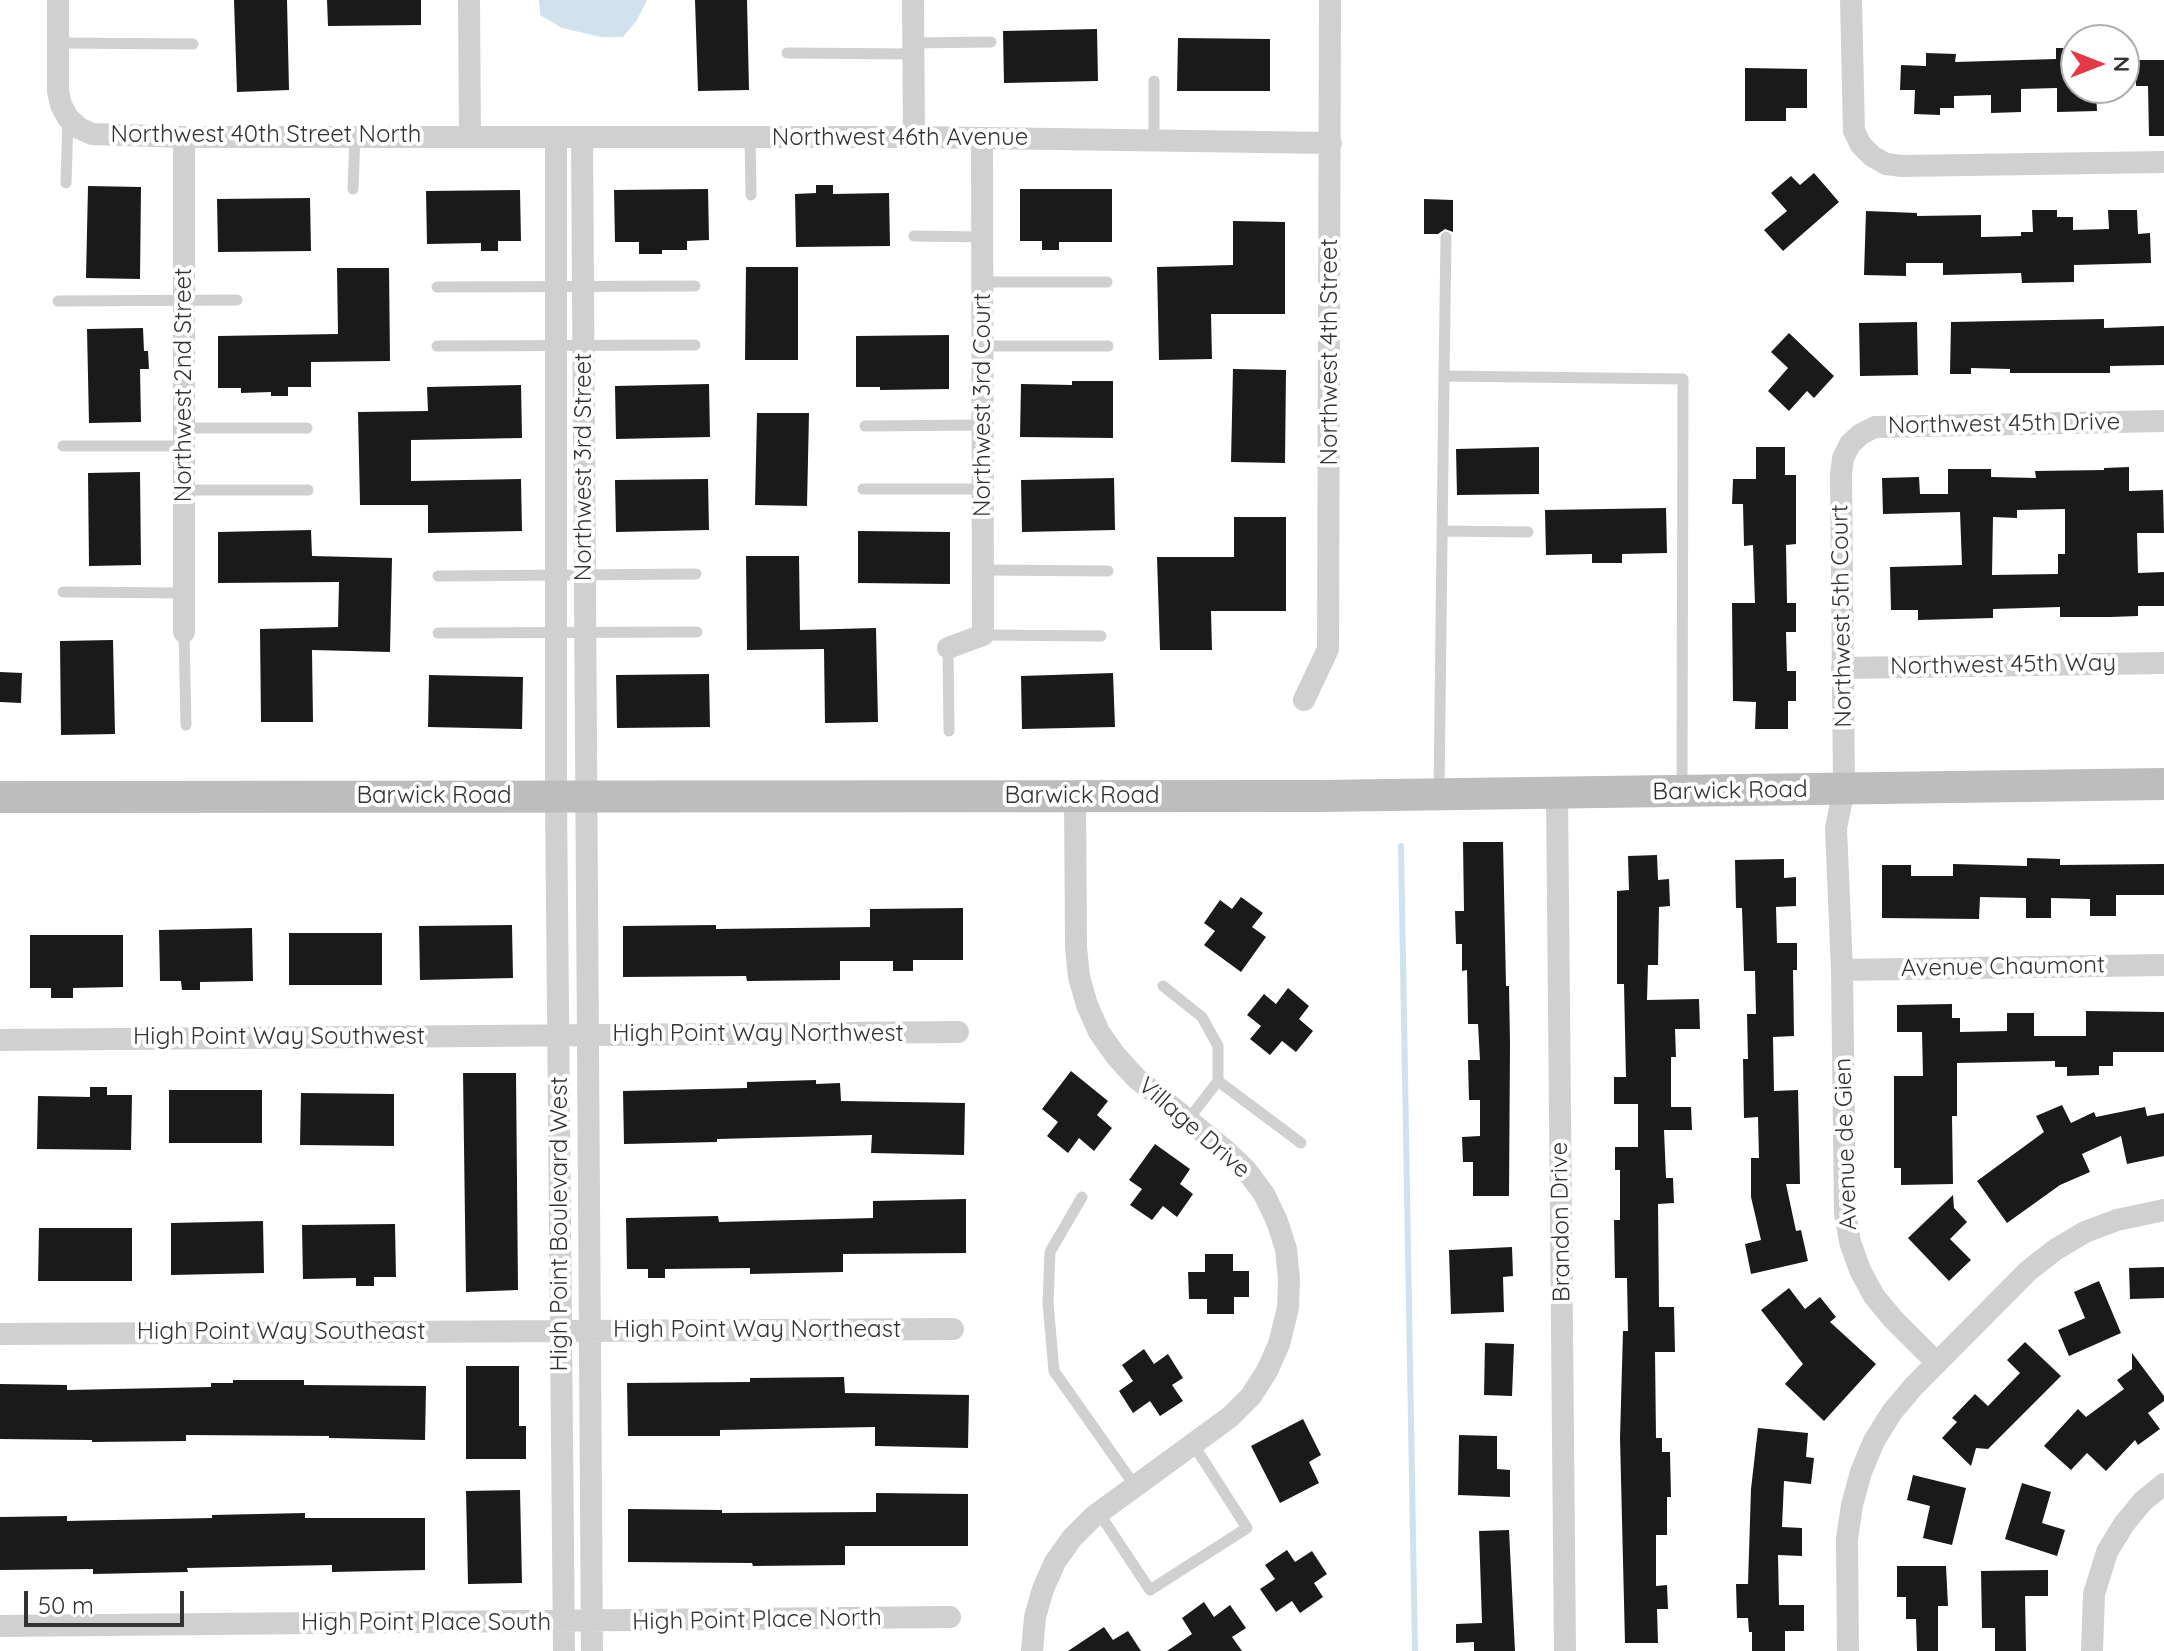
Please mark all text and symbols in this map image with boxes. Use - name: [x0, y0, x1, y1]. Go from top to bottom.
- north arrow: [2060, 24, 2140, 104]
- text: N: [2108, 56, 2136, 72]
- street label: Northwest 40th Street North: [111, 121, 421, 149]
- street label: Northwest 46th Avenue: [772, 124, 1028, 152]
- street label: Northwest 4th Street: [1316, 238, 1344, 466]
- street label: Northwest 2nd Street: [170, 268, 198, 502]
- street label: Northwest 3rd Court: [969, 293, 997, 517]
- street label: Northwest 3rd Street: [570, 353, 598, 581]
- street label: Northwest 45th Drive: [1888, 408, 2120, 440]
- street label: Northwest 5th Court: [1826, 504, 1858, 728]
- street label: Northwest 45th Way: [1890, 649, 2116, 681]
- street label: Barwick Road: [1652, 775, 1808, 807]
- street label: Barwick Road: [356, 782, 512, 810]
- street label: Barwick Road: [1004, 782, 1160, 810]
- street label: Avenue Chaumont: [1901, 951, 2105, 983]
- street label: High Point Way Northwest: [612, 1020, 904, 1048]
- street label: High Point Way Southwest: [133, 1023, 425, 1051]
- street label: Avenue de Gien: [1829, 1057, 1863, 1231]
- street label: Village Drive: [1132, 1072, 1256, 1184]
- street label: High Point Boulevard West: [546, 1076, 574, 1372]
- street label: Brandon Drive: [1545, 1142, 1577, 1302]
- street label: High Point Way Northeast: [613, 1316, 901, 1344]
- street label: High Point Way Southeast: [137, 1318, 425, 1346]
- scale bar: [28, 1575, 188, 1625]
- text: 50 m: [38, 1590, 94, 1620]
- street label: High Point Place North: [632, 1603, 882, 1637]
- street label: High Point Place South: [301, 1609, 551, 1637]

